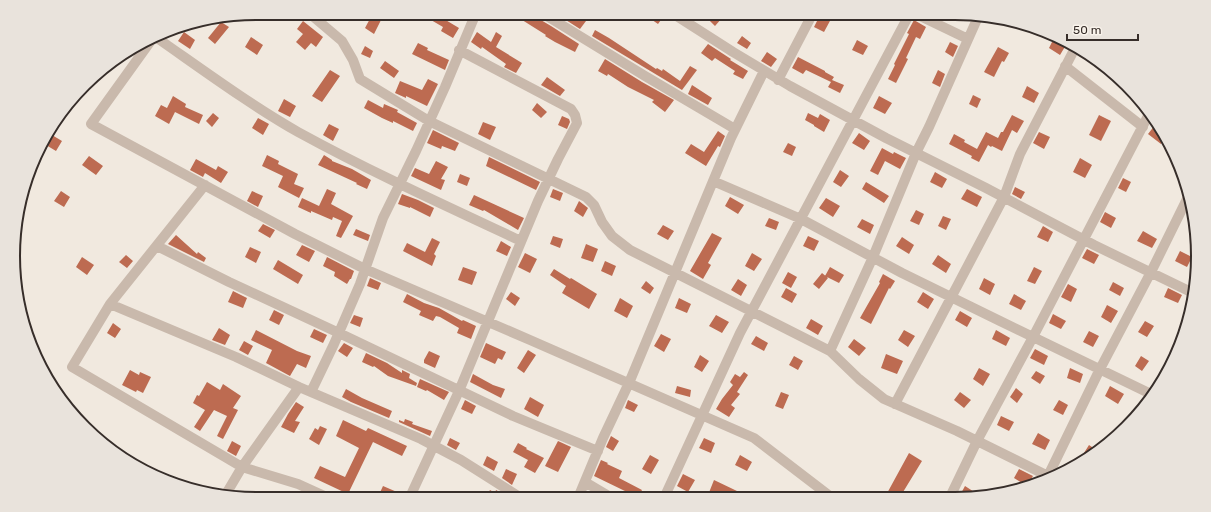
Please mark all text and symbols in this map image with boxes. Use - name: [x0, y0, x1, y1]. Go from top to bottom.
- scale bar: [1067, 16, 1138, 42]
- text: 50 m: [1073, 23, 1101, 37]

